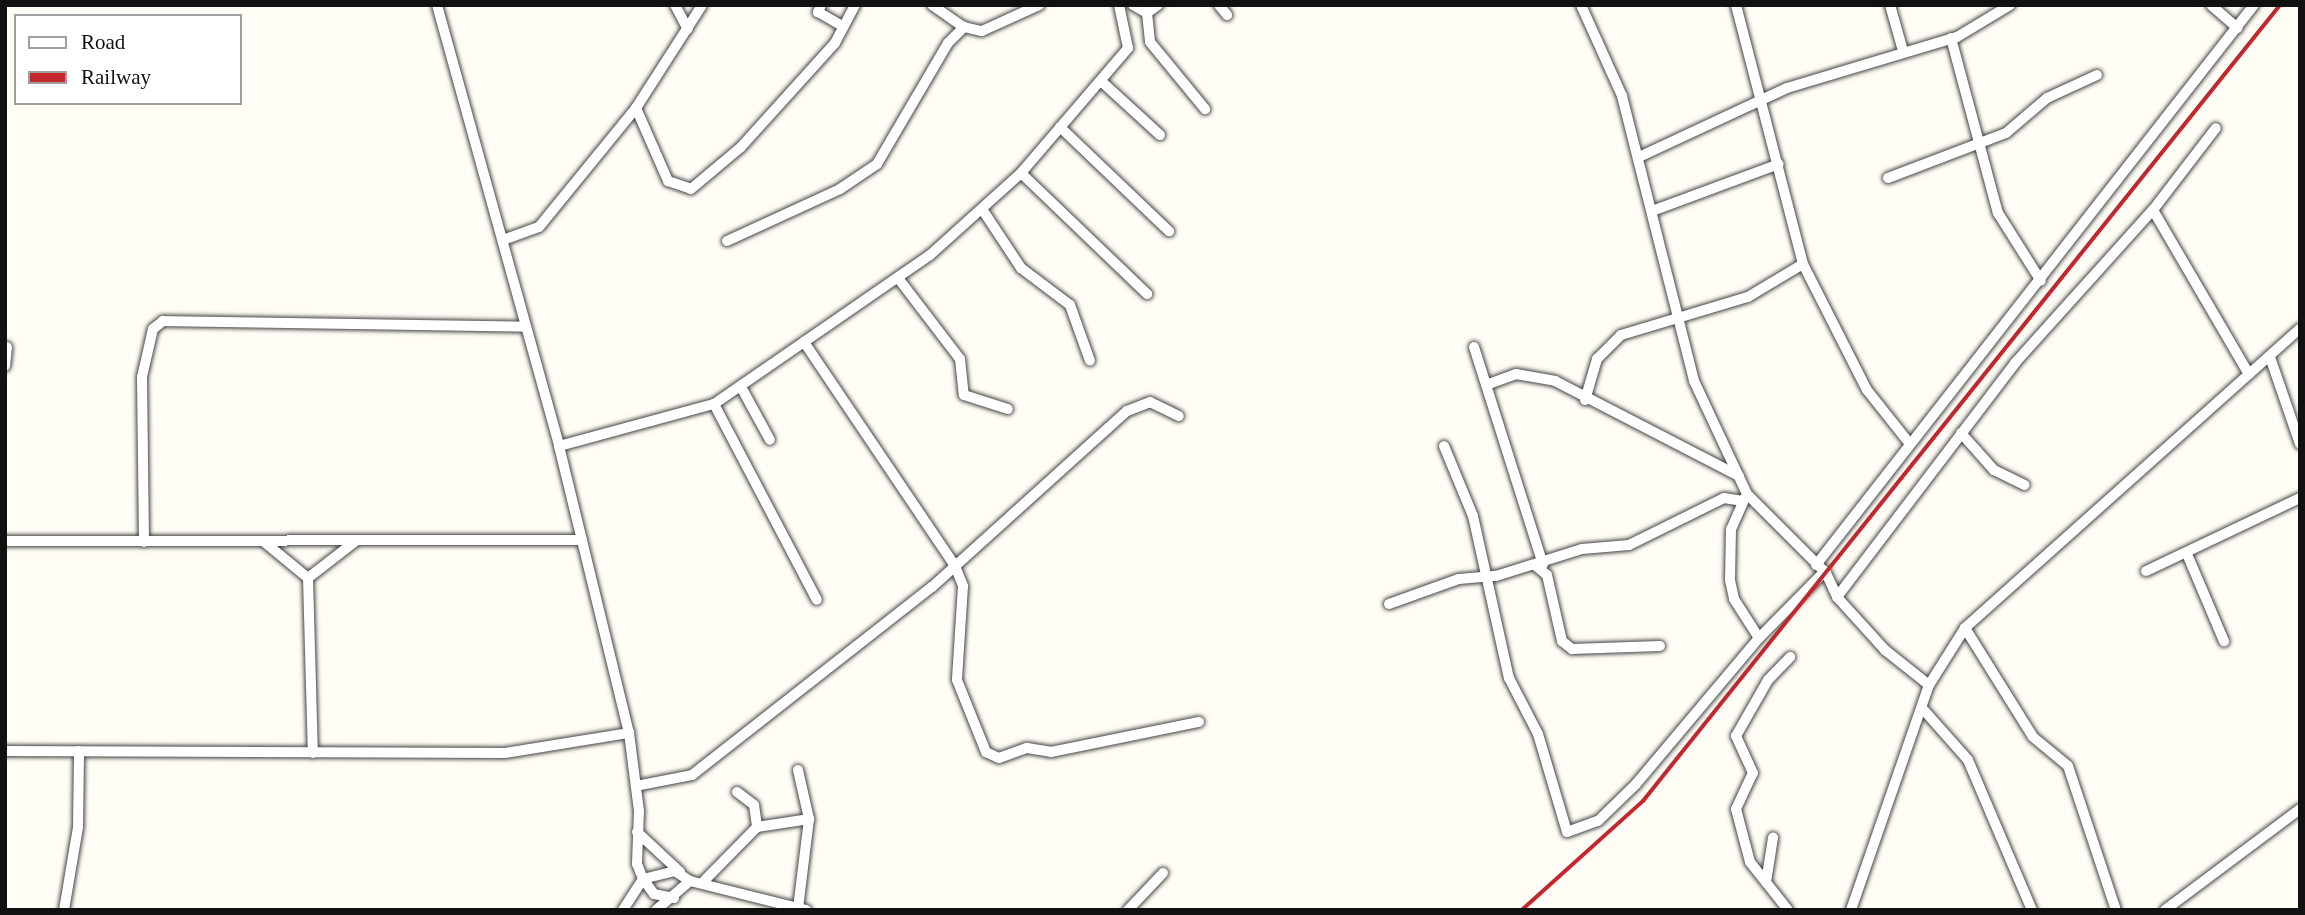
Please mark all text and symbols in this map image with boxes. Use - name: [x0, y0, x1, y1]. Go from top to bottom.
- legend: [14, 14, 242, 105]
- text: Road: [81, 30, 125, 54]
- text: Railway: [81, 65, 151, 89]

